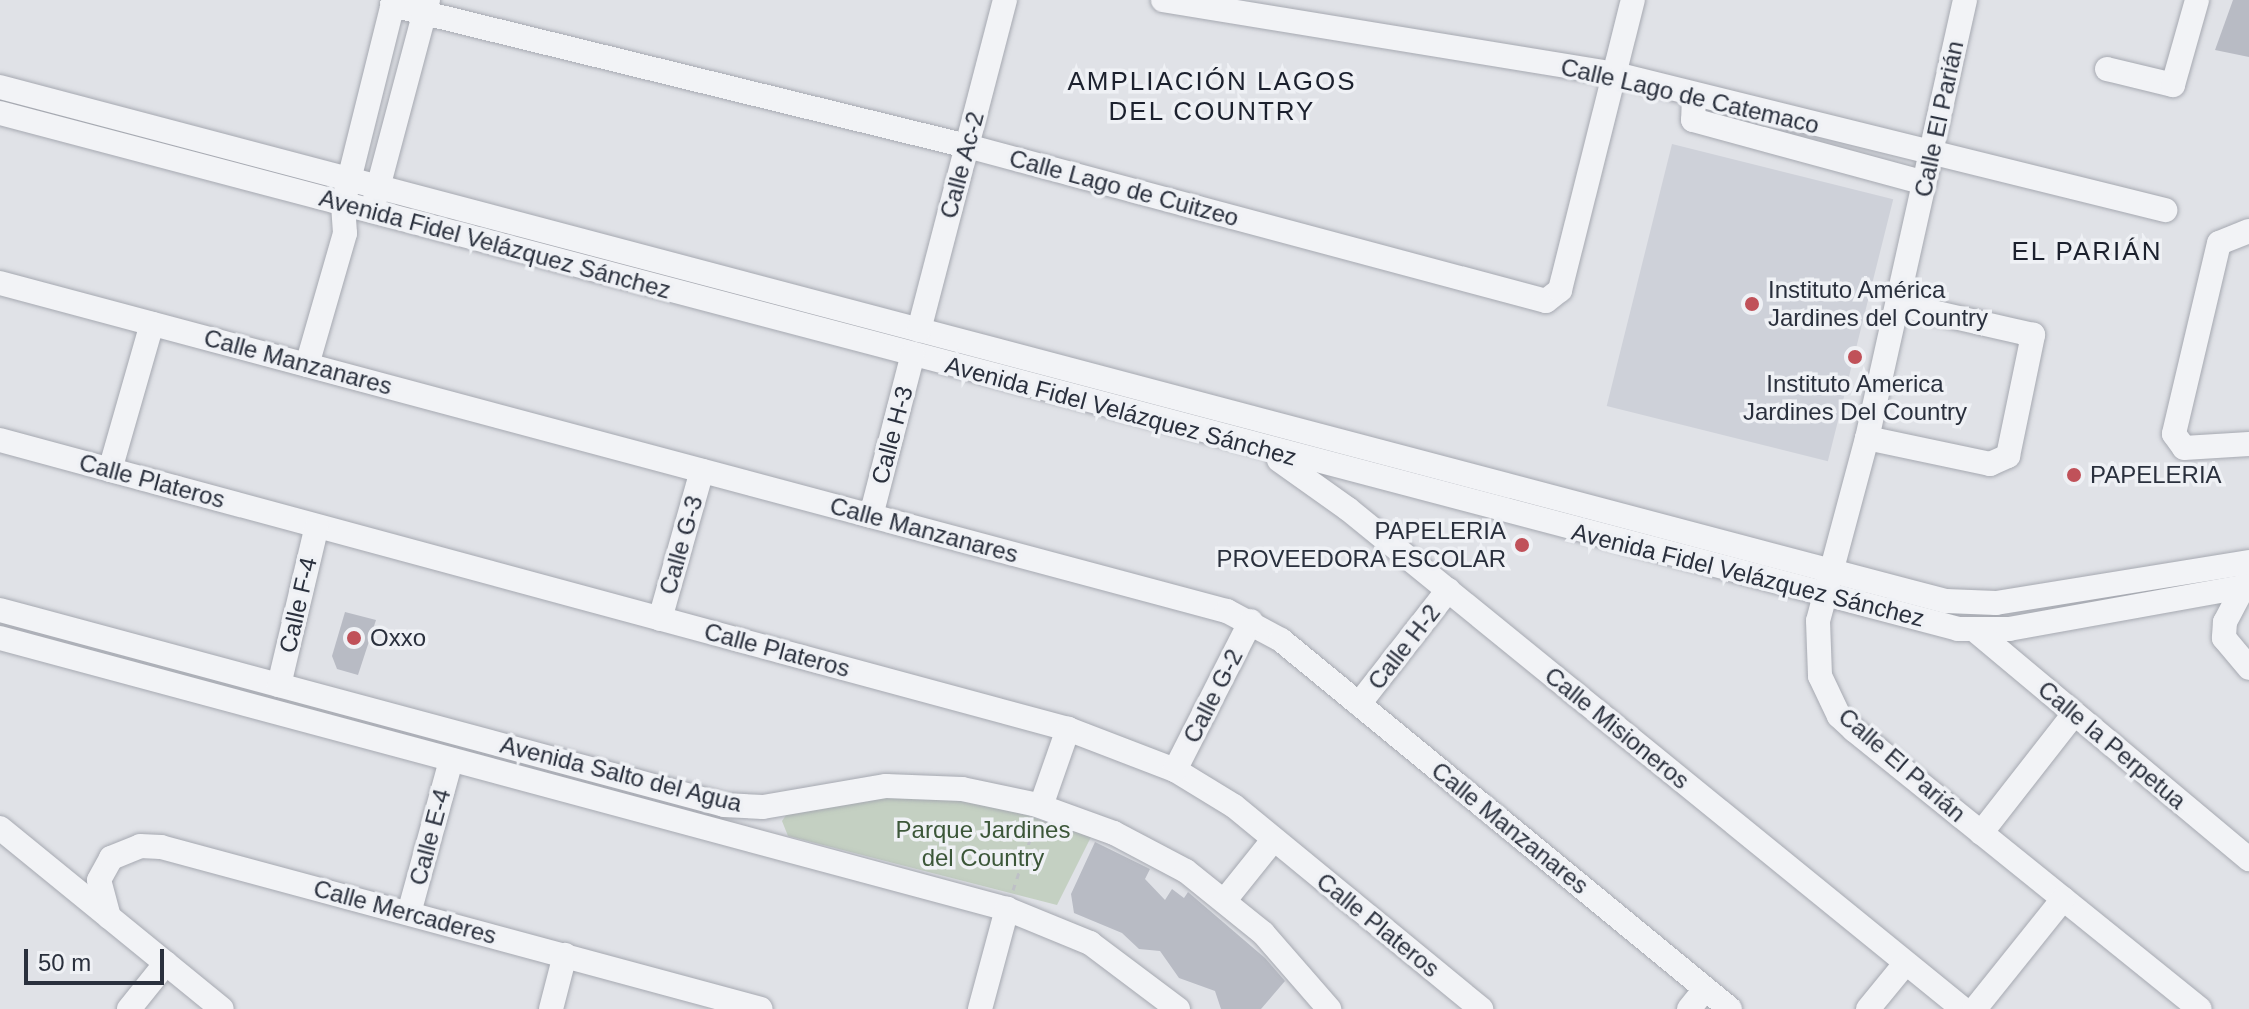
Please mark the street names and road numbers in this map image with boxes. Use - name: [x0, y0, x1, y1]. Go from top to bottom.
- street label: Calle El Parián: [1908, 38, 1970, 200]
- street label: Calle Lago de Catemaco: [1558, 52, 1822, 140]
- street label: Calle Ac-2: [934, 108, 990, 222]
- street label: Calle Lago de Cuitzeo: [1006, 144, 1242, 232]
- street label: Avenida Fidel Velázquez Sánchez: [316, 183, 674, 305]
- street label: Calle Manzanares: [201, 323, 395, 401]
- street label: Avenida Fidel Velázquez Sánchez: [942, 350, 1300, 472]
- street label: Calle H-3: [865, 383, 919, 487]
- street label: Calle Plateros: [76, 448, 228, 514]
- street label: Calle Manzanares: [827, 491, 1021, 569]
- street label: Calle G-3: [653, 492, 709, 598]
- street label: Avenida Fidel Velázquez Sánchez: [1569, 517, 1927, 633]
- street label: Calle F-4: [273, 554, 323, 656]
- street label: Calle H-2: [1362, 599, 1446, 695]
- street label: Calle Plateros: [701, 617, 853, 683]
- street label: Calle G-2: [1177, 644, 1249, 748]
- street label: Calle Misioneros: [1539, 661, 1695, 795]
- street label: Calle la Perpetua: [2032, 675, 2192, 815]
- street label: Calle El Parián: [1833, 702, 1971, 828]
- street label: Avenida Salto del Agua: [497, 730, 745, 818]
- street label: Calle Manzanares: [1426, 756, 1594, 900]
- street label: Calle E-4: [403, 786, 457, 888]
- street label: Calle Plateros: [1311, 867, 1445, 983]
- street label: Calle Mercaderes: [310, 874, 500, 950]

